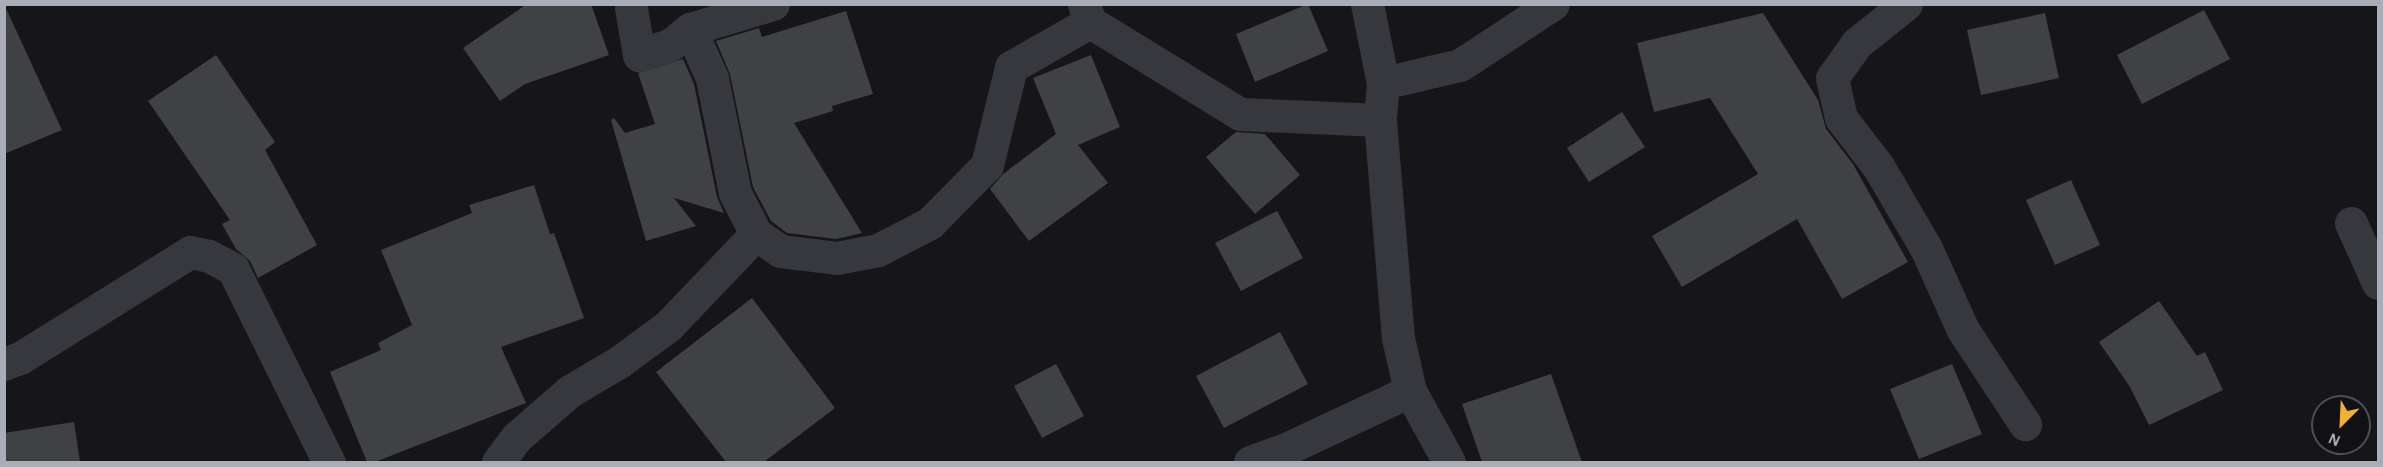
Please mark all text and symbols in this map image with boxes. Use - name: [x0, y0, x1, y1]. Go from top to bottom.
- north arrow: [2311, 395, 2371, 455]
- text: N: [2326, 430, 2343, 449]

